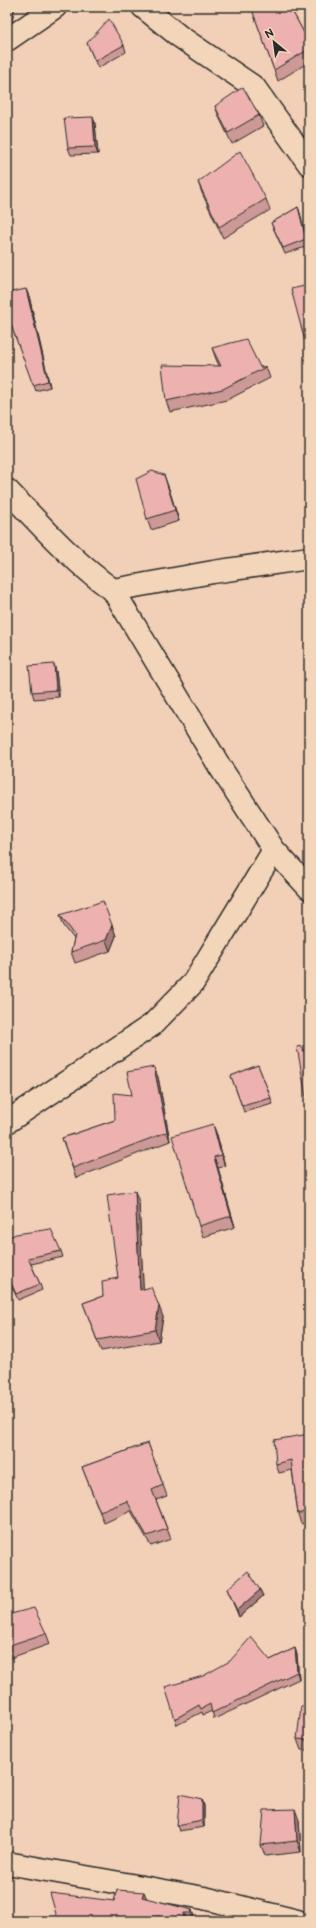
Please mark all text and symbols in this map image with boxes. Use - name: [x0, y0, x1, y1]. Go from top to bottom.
- north arrow: [254, 22, 294, 62]
- text: N: [263, 26, 276, 41]

